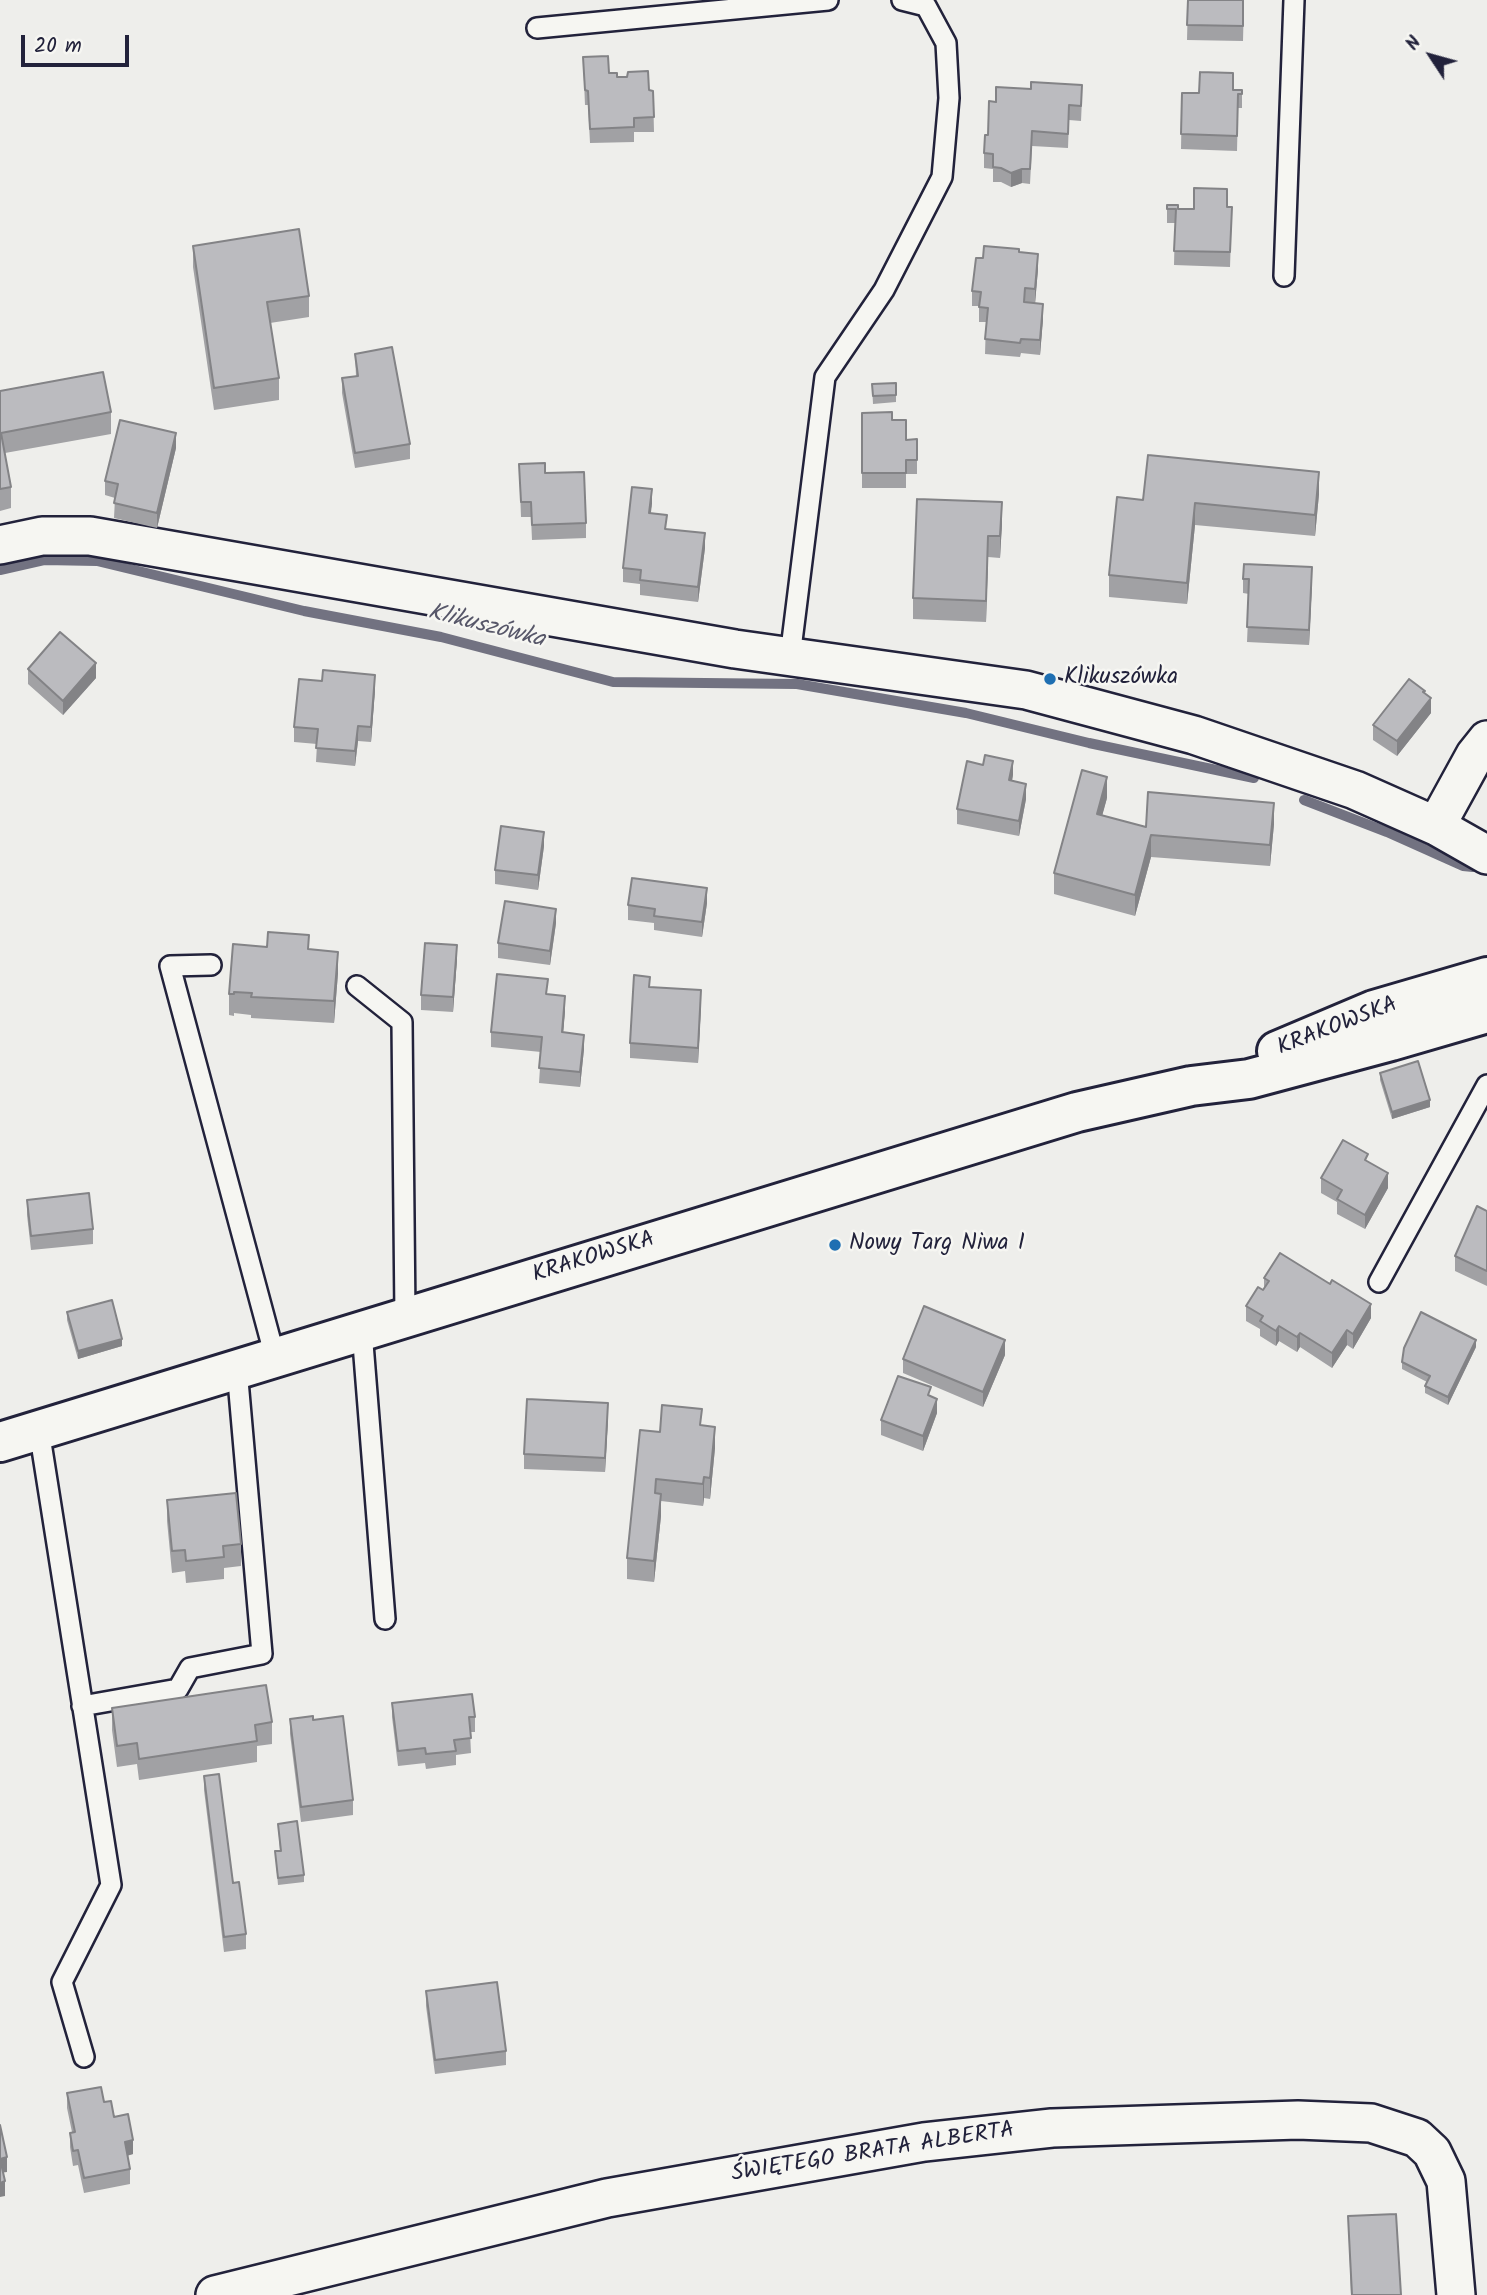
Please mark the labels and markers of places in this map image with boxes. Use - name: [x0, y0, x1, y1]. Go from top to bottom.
- place label: Klikuszówka: [1064, 665, 1178, 693]
- marker: Klikuszówka: [1042, 671, 1058, 687]
- place label: Nowy Targ Niwa I: [849, 1231, 1025, 1259]
- marker: Nowy Targ Niwa I: [827, 1237, 843, 1253]

